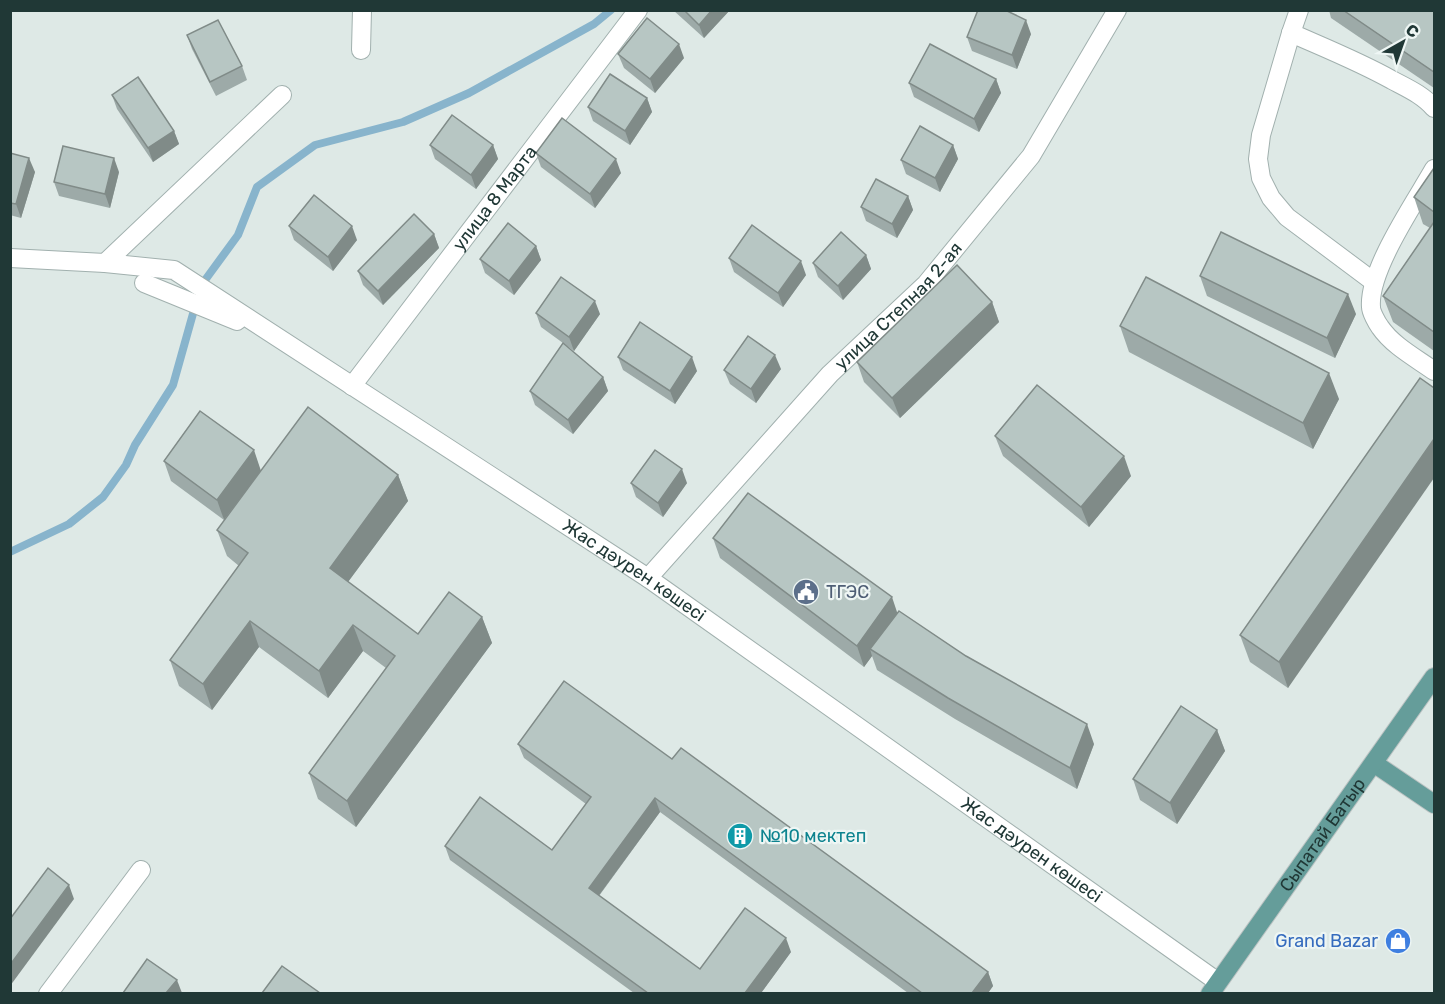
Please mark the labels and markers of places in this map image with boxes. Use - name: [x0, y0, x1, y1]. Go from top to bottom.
- public building icon: ТГЭС: [791, 577, 821, 607]
- place label: ТГЭС: [826, 581, 869, 603]
- building icon: №10 мектеп: [725, 821, 755, 851]
- place label: №10 мектеп: [760, 825, 866, 847]
- shop icon: Grand Bazar: [1383, 926, 1413, 956]
- place label: Grand Bazar: [1275, 930, 1378, 952]

